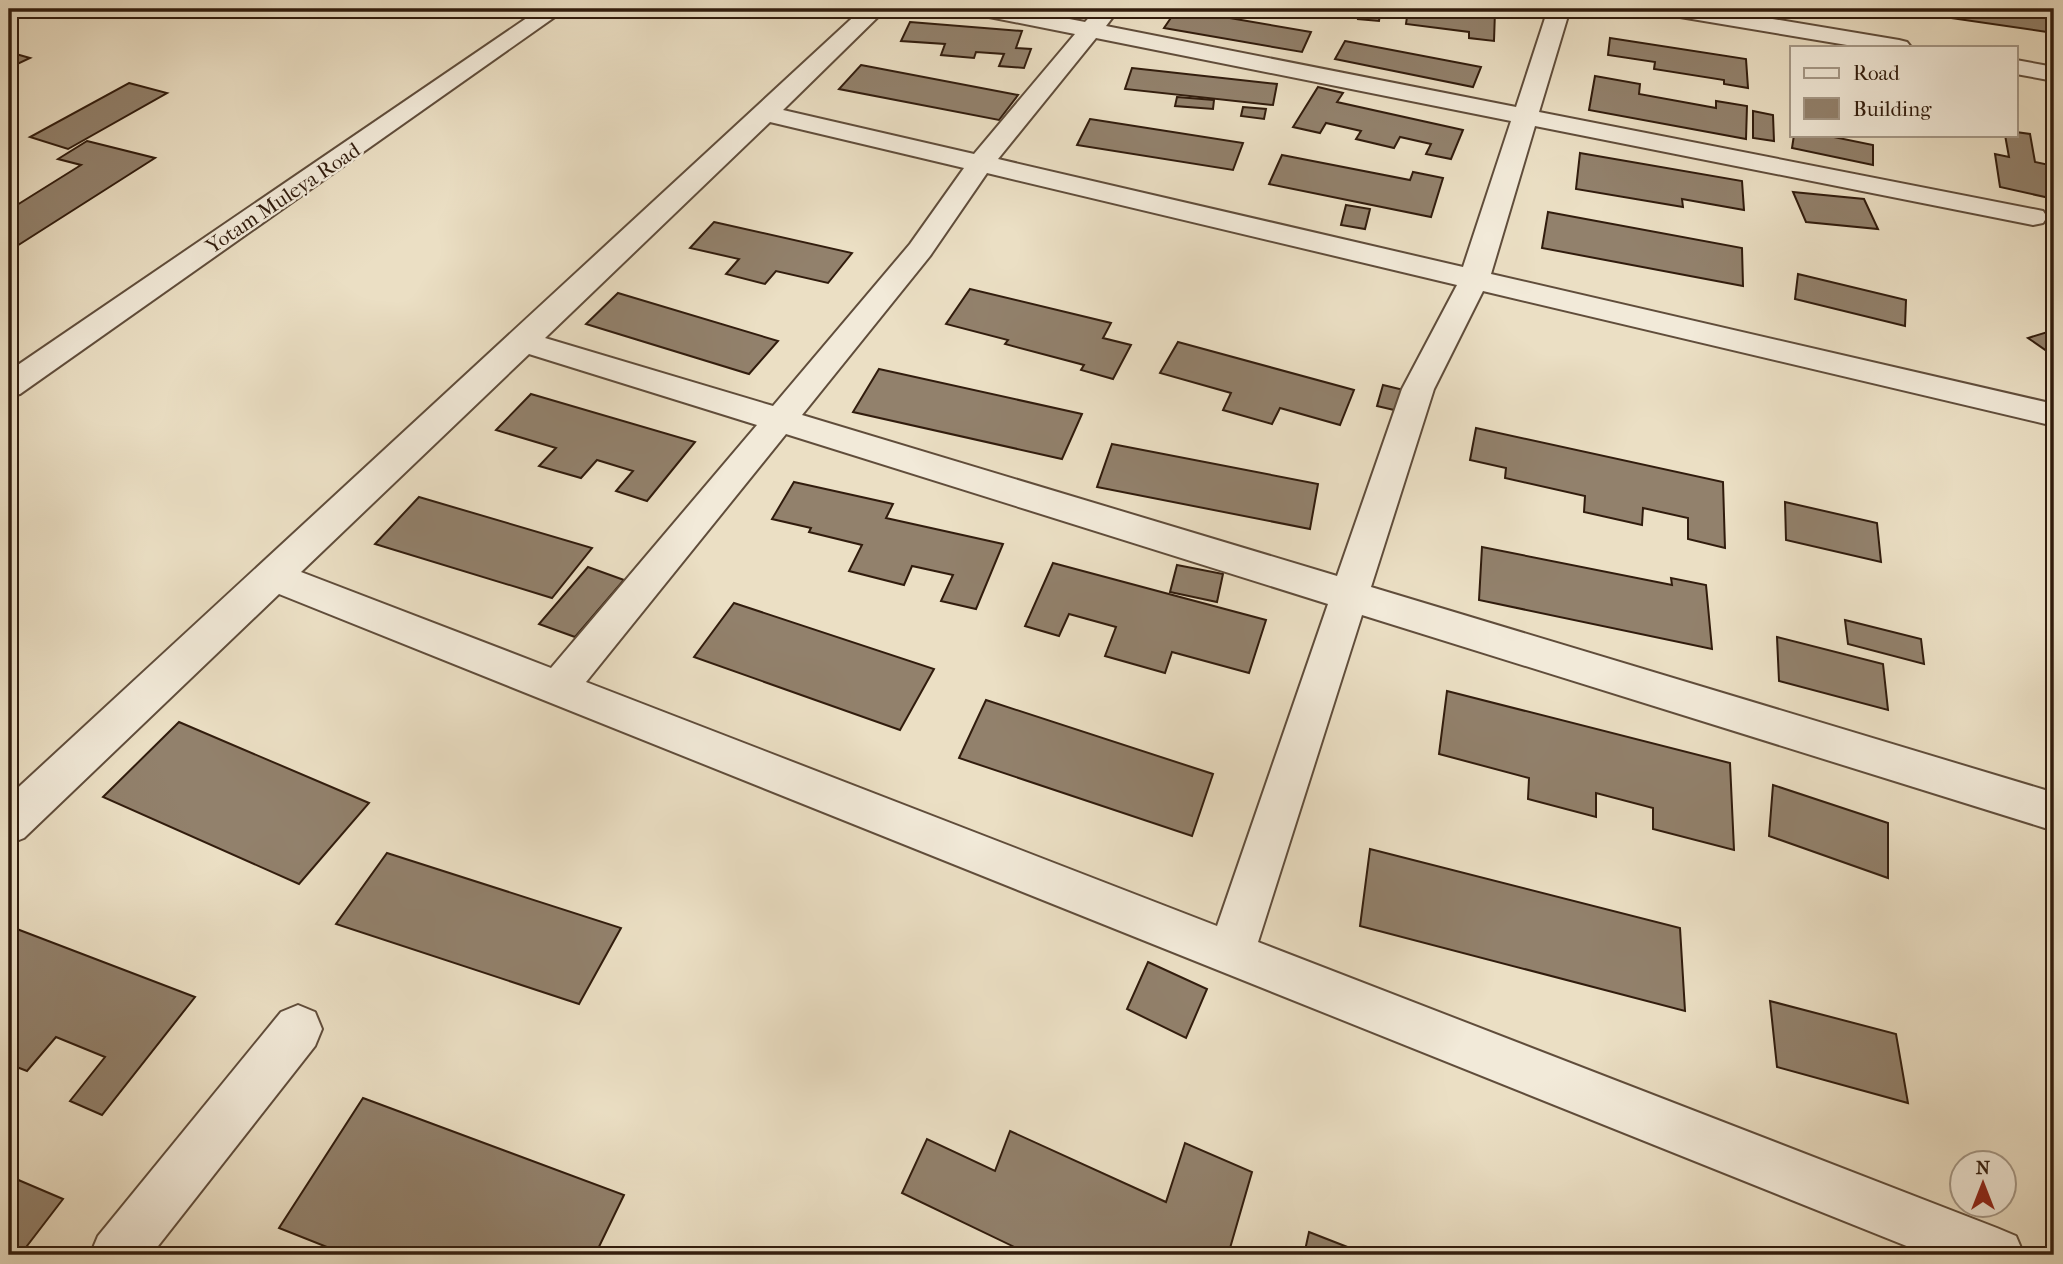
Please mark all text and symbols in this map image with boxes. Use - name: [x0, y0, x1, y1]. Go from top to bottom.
- legend: [1790, 46, 2018, 136]
- text: Road: [1853, 61, 1900, 85]
- text: Building: [1853, 97, 1932, 121]
- street label: Yotam Muleya Road: [201, 137, 365, 259]
- north arrow: [1948, 1148, 2018, 1218]
- text: N: [1976, 1157, 1991, 1179]

